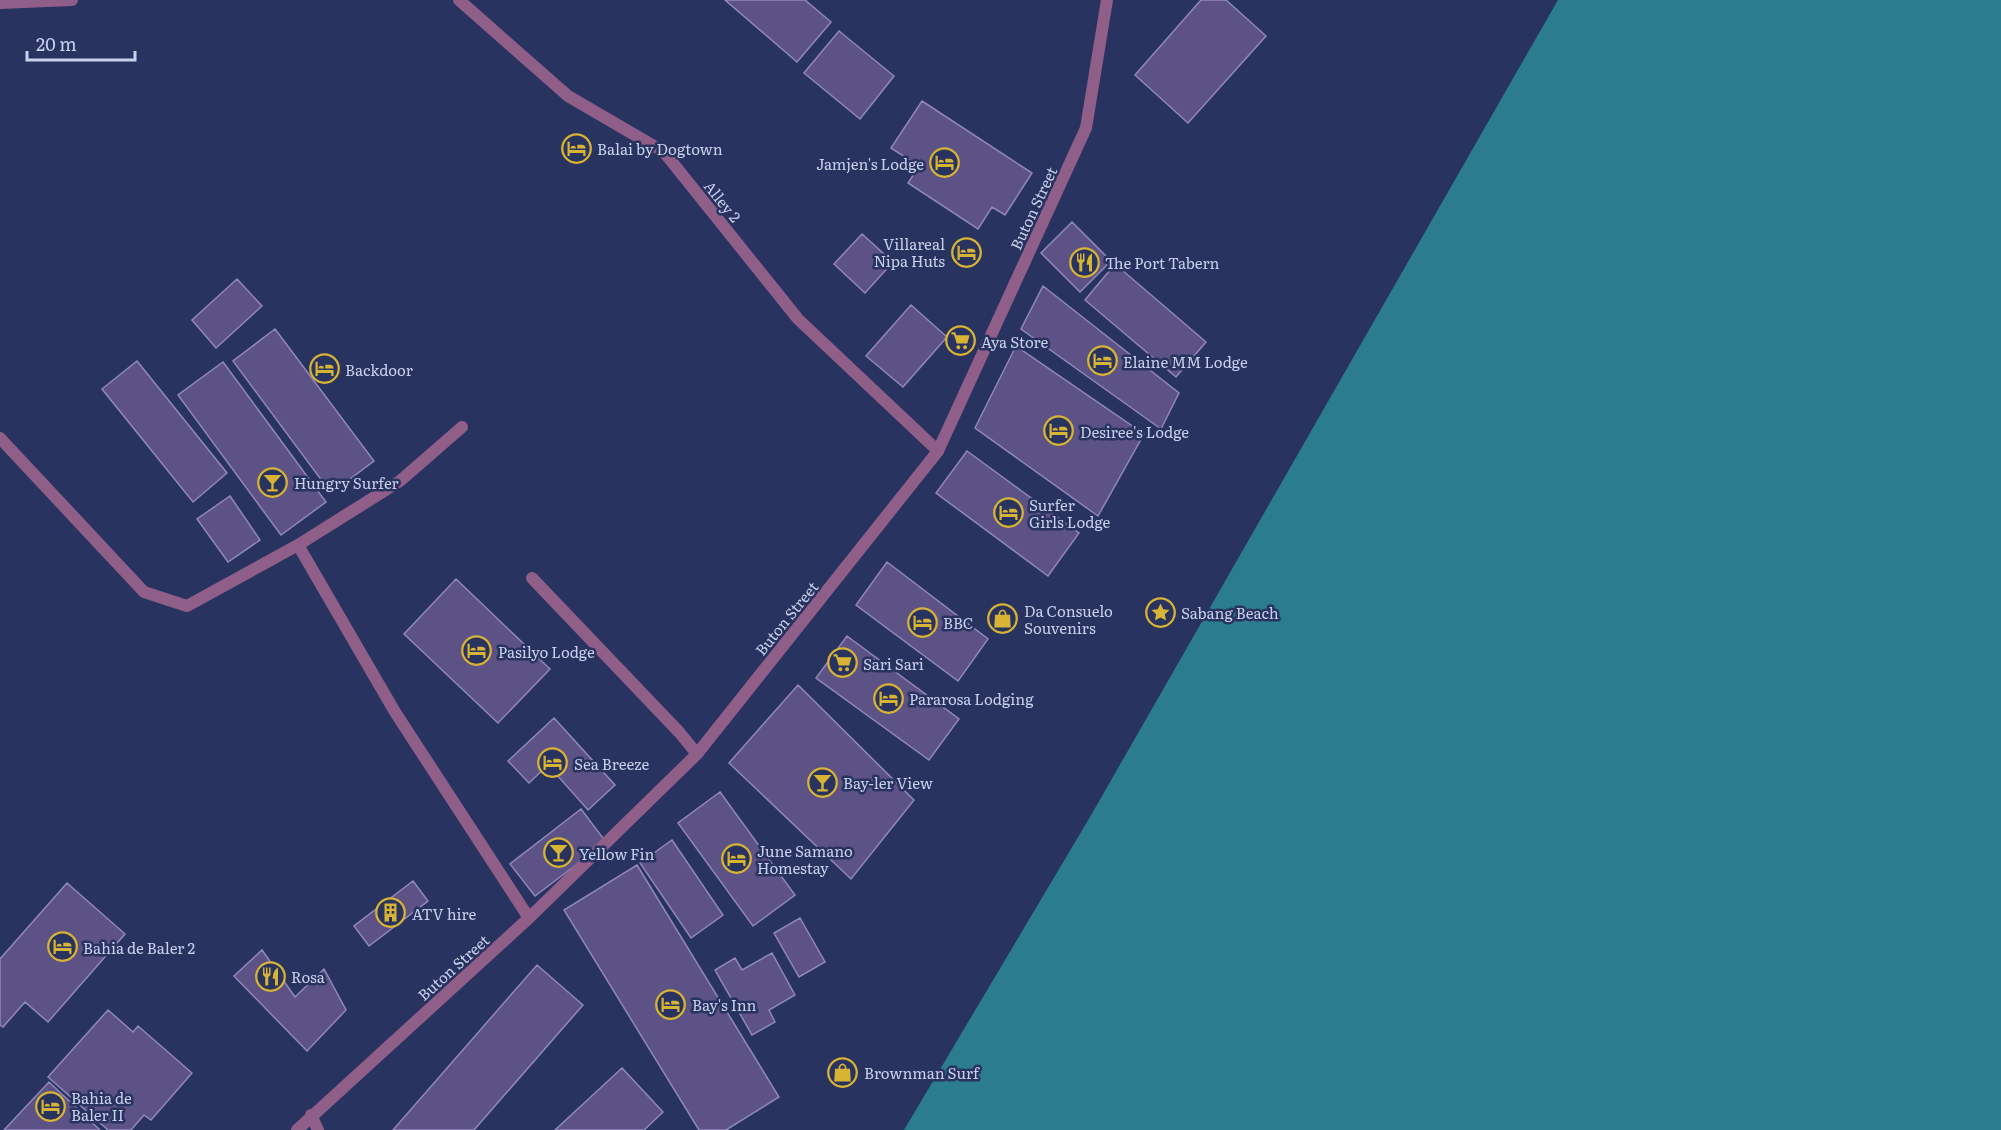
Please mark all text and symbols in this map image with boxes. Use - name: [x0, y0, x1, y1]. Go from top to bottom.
- scale bar: [27, 24, 135, 62]
- text: 20 m: [36, 30, 77, 57]
- hotel icon: Balai by Dogtown: [560, 132, 592, 164]
- place label: Balai by Dogtown: [597, 137, 723, 160]
- hotel icon: Jamjen's Lodge: [929, 147, 961, 179]
- place label: Jamjen's Lodge: [816, 152, 924, 175]
- street label: Buton Street: [1004, 163, 1062, 253]
- street label: Alley 2: [699, 175, 747, 227]
- place label: Villareal Nipa Huts: [874, 232, 945, 272]
- hotel icon: Villareal Nipa Huts: [950, 236, 982, 268]
- restaurant icon: The Port Tabern: [1068, 246, 1100, 278]
- place label: The Port Tabern: [1105, 251, 1220, 274]
- supermarket icon: Aya Store: [944, 325, 976, 357]
- place label: Aya Store: [981, 330, 1049, 353]
- hotel icon: Elaine MM Lodge: [1086, 345, 1118, 377]
- place label: Elaine MM Lodge: [1123, 350, 1248, 373]
- hotel icon: Backdoor: [308, 353, 340, 385]
- place label: Backdoor: [345, 358, 413, 381]
- hotel icon: Desiree's Lodge: [1043, 415, 1075, 447]
- place label: Desiree's Lodge: [1080, 420, 1189, 443]
- bar icon: Hungry Surfer: [257, 466, 289, 498]
- place label: Hungry Surfer: [294, 471, 399, 494]
- place label: Surfer Girls Lodge: [1029, 493, 1110, 533]
- hotel icon: Surfer Girls Lodge: [992, 497, 1024, 529]
- street label: Buton Street: [749, 576, 823, 660]
- place icon: Sabang Beach: [1144, 596, 1176, 628]
- place label: Da Consuelo Souvenirs: [1024, 599, 1113, 639]
- place label: Sabang Beach: [1181, 601, 1279, 624]
- shop icon: Da Consuelo Souvenirs: [987, 603, 1019, 635]
- hotel icon: BBC: [906, 606, 938, 638]
- place label: BBC: [943, 611, 973, 634]
- hotel icon: Pasilyo Lodge: [461, 635, 493, 667]
- place label: Pasilyo Lodge: [498, 640, 595, 663]
- supermarket icon: Sari Sari: [826, 647, 858, 679]
- place label: Sari Sari: [863, 652, 924, 675]
- hotel icon: Pararosa Lodging: [872, 682, 904, 714]
- place label: Pararosa Lodging: [909, 687, 1034, 710]
- hotel icon: Sea Breeze: [537, 747, 569, 779]
- place label: Sea Breeze: [574, 752, 649, 775]
- bar icon: Bay-ler View: [806, 766, 838, 798]
- place label: Bay-ler View: [843, 771, 933, 794]
- bar icon: Yellow Fin: [542, 837, 574, 869]
- place label: June Samano Homestay: [757, 839, 853, 879]
- place label: Yellow Fin: [579, 842, 654, 865]
- hotel icon: June Samano Homestay: [720, 843, 752, 875]
- building icon: ATV hire: [375, 897, 407, 929]
- place label: ATV hire: [412, 902, 477, 925]
- street label: Buton Street: [412, 929, 494, 1005]
- hotel icon: Bahia de Baler 2: [46, 931, 78, 963]
- place label: Bahia de Baler 2: [83, 936, 195, 959]
- restaurant icon: Rosa: [254, 960, 286, 992]
- place label: Rosa: [291, 965, 326, 988]
- hotel icon: Bay's Inn: [655, 988, 687, 1020]
- place label: Bay's Inn: [692, 993, 757, 1016]
- shop icon: Brownman Surf: [827, 1056, 859, 1088]
- place label: Brownman Surf: [864, 1061, 980, 1084]
- place label: Bahia de Baler II: [71, 1086, 132, 1126]
- hotel icon: Bahia de Baler II: [34, 1090, 66, 1122]

